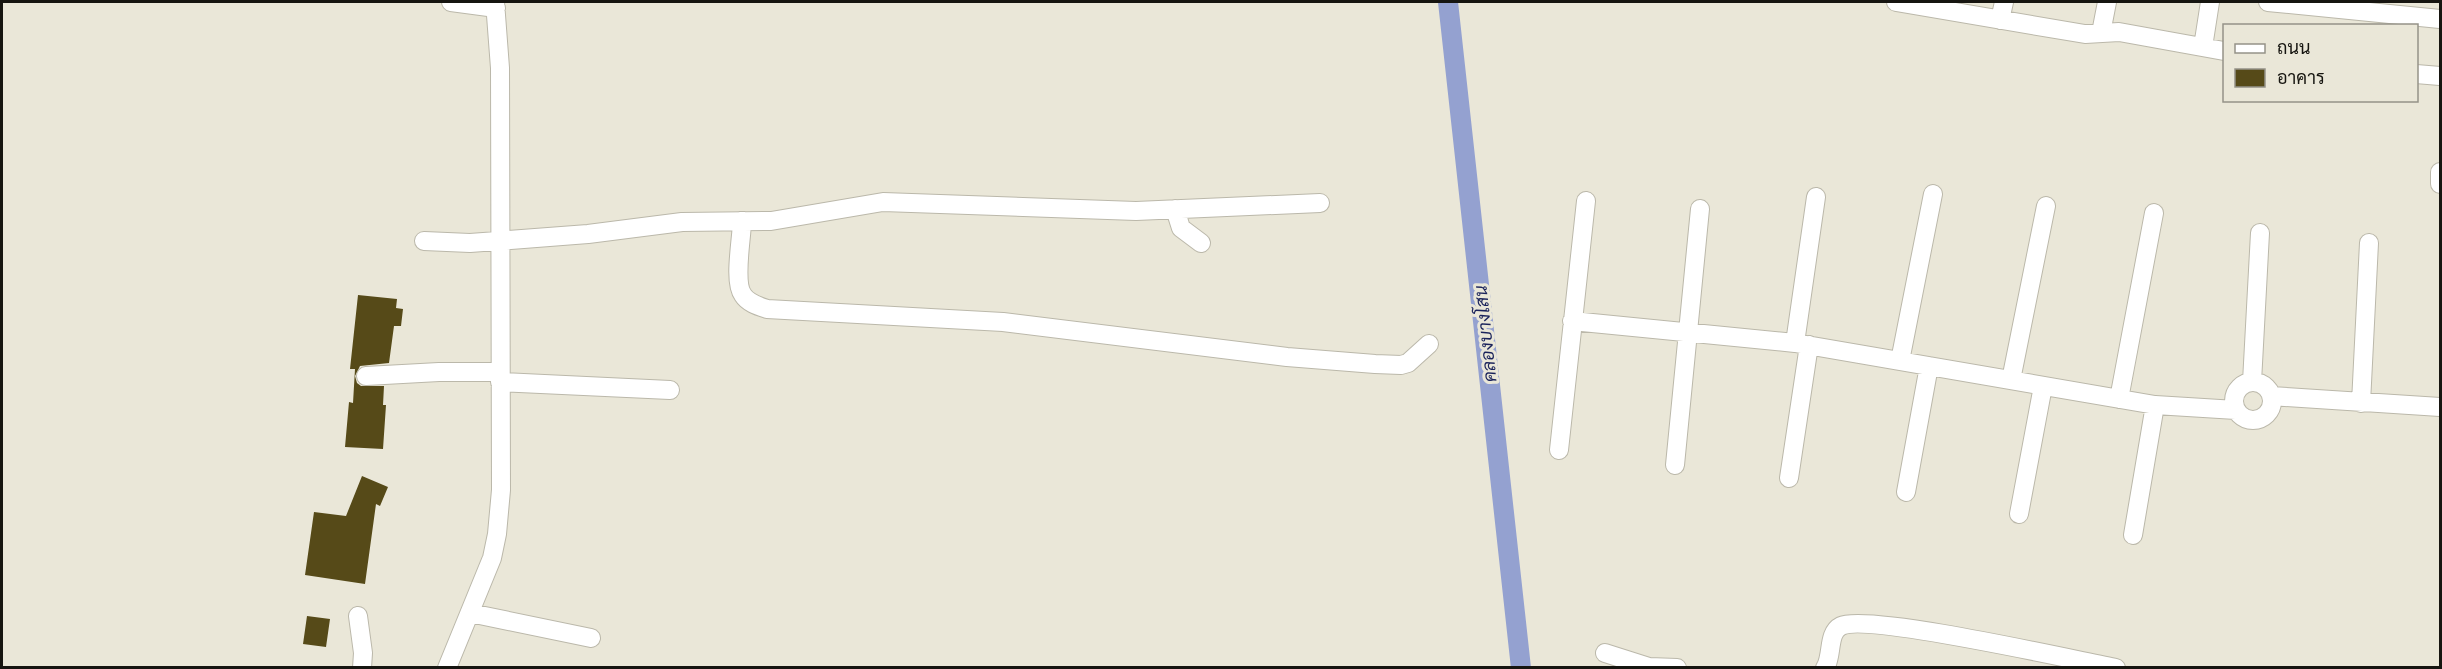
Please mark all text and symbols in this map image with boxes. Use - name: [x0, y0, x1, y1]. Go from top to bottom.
- legend: [2223, 24, 2418, 102]
- text: ถนน: [2277, 33, 2310, 60]
- text: อาคาร: [2277, 63, 2325, 90]
- water label: คลองบางโสน: [1465, 284, 1503, 384]

